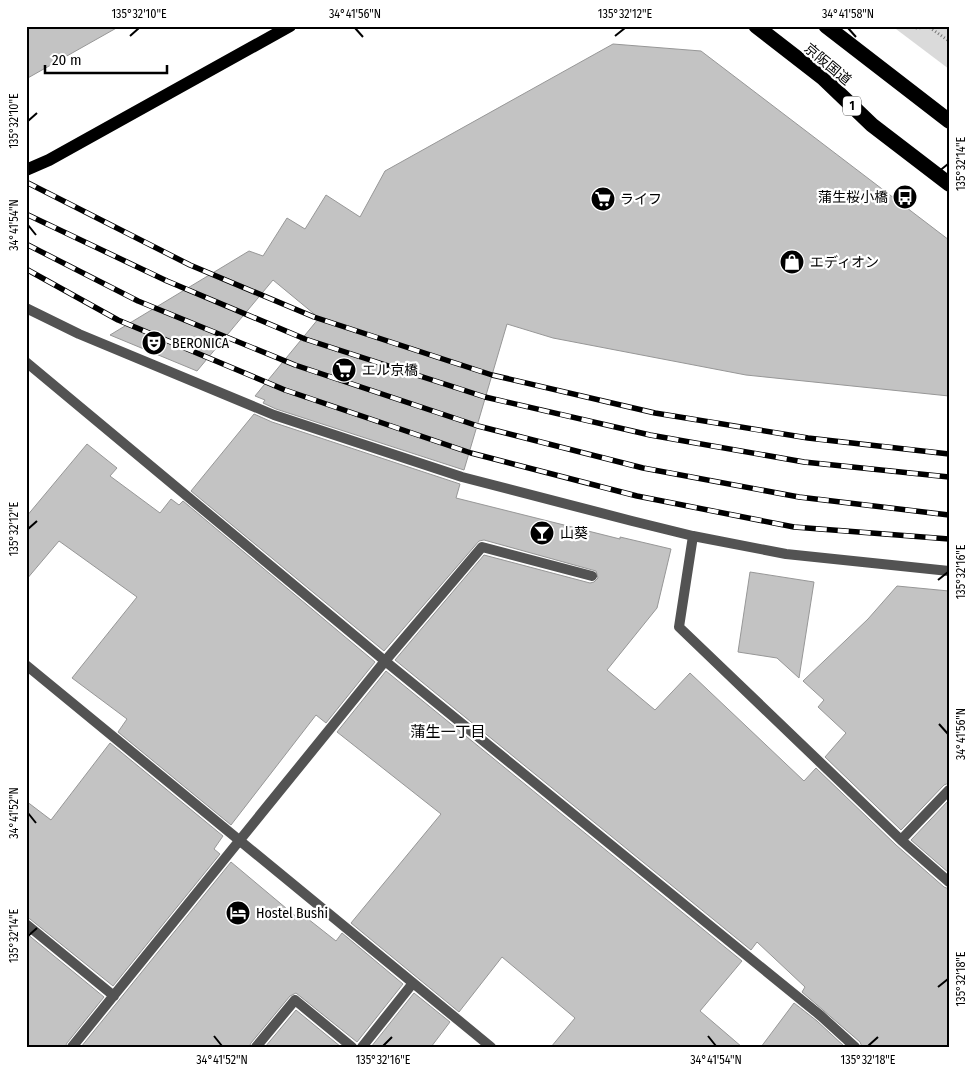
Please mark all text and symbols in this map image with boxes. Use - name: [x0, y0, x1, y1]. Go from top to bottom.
- text: 135°32'10"E: [111, 7, 167, 21]
- text: 34°41'56"N: [329, 7, 381, 21]
- text: 135°32'12"E: [598, 7, 653, 21]
- text: 34°41'58"N: [822, 7, 874, 21]
- street label: 京阪国道: [801, 40, 855, 89]
- scale bar: [45, 42, 168, 74]
- text: 20 m: [52, 51, 82, 69]
- text: 135°32'10"E: [7, 93, 21, 149]
- road number: 1: [843, 96, 861, 115]
- text: 135°32'14"E: [954, 137, 968, 191]
- bus stop icon: 蒲生桜小橋: [892, 184, 918, 210]
- supermarket icon: ライフ: [590, 186, 616, 212]
- place label: 蒲生桜小橋: [818, 189, 888, 206]
- place label: ライフ: [620, 191, 662, 208]
- text: 34°41'54"N: [7, 199, 21, 251]
- shop icon: エディオン: [779, 249, 805, 275]
- place label: エディオン: [810, 254, 879, 271]
- theatre icon: BERONICA: [141, 330, 167, 356]
- place label: BERONICA: [172, 335, 230, 352]
- supermarket icon: エル京橋: [331, 357, 357, 383]
- place label: エル京橋: [362, 362, 418, 379]
- text: 135°32'12"E: [7, 501, 21, 556]
- bar icon: 山葵: [529, 520, 555, 546]
- place label: 山葵: [560, 525, 588, 542]
- text: 135°32'16"E: [954, 544, 968, 599]
- text: 34°41'56"N: [954, 708, 968, 760]
- district label: 蒲生一丁目: [410, 723, 486, 741]
- text: 34°41'52"N: [7, 787, 21, 839]
- hotel icon: Hostel Bushi: [225, 900, 251, 926]
- place label: Hostel Bushi: [256, 905, 328, 922]
- text: 135°32'14"E: [7, 909, 21, 963]
- text: 135°32'18"E: [954, 951, 968, 1006]
- text: 34°41'52"N: [196, 1053, 248, 1067]
- text: 135°32'16"E: [356, 1053, 411, 1067]
- text: 34°41'54"N: [690, 1053, 742, 1067]
- text: 135°32'18"E: [841, 1053, 896, 1067]

